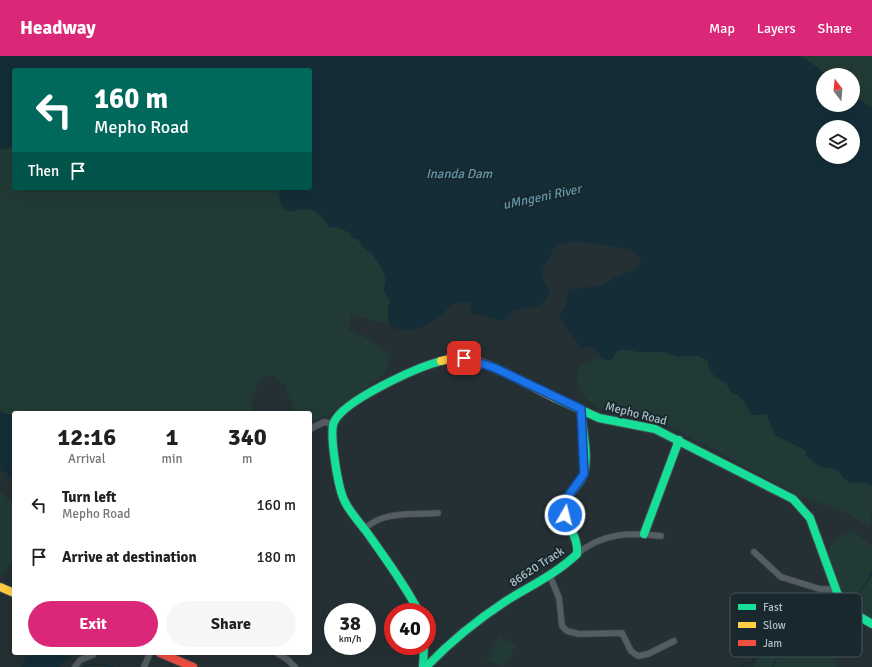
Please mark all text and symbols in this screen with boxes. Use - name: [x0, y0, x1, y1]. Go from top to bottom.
- text: Headway: [20, 16, 96, 40]
- text: Map: [709, 20, 735, 37]
- text: Layers: [757, 20, 796, 37]
- text: Share: [818, 20, 852, 37]
- north arrow: [816, 68, 860, 112]
- map controls: [816, 68, 860, 164]
- text: 160 m: [94, 82, 168, 116]
- icon: left: [28, 84, 80, 136]
- text: Mepho Road: [94, 116, 189, 138]
- button: layers: [816, 120, 860, 164]
- icon: arrive: [67, 160, 89, 182]
- text: Then: [28, 162, 59, 180]
- water label: Inanda Dam: [426, 166, 493, 182]
- water label: uMngeni River: [501, 180, 585, 213]
- pin: [447, 341, 481, 375]
- icon: arrive: [453, 347, 475, 369]
- street label: Mepho Road: [604, 399, 668, 429]
- text: 12:16: [57, 422, 116, 452]
- text: 1: [166, 422, 178, 452]
- text: 340: [228, 422, 267, 452]
- text: Arrival: [68, 451, 105, 467]
- text: min: [162, 451, 183, 467]
- text: m: [242, 451, 252, 467]
- text: Turn left: [62, 488, 116, 506]
- icon: left: [28, 494, 50, 516]
- position arrow: [544, 494, 586, 536]
- text: 160 m: [256, 496, 296, 514]
- text: Mepho Road: [62, 506, 130, 522]
- street label: 86620 Track: [507, 544, 567, 590]
- icon: arrive: [28, 546, 50, 568]
- text: Arrive at destination: [62, 548, 197, 566]
- text: 180 m: [256, 548, 296, 566]
- legend: [730, 593, 862, 657]
- button: Exit: [28, 601, 158, 647]
- button: Share: [166, 601, 296, 647]
- text: Fast: [763, 601, 783, 614]
- speed limit sign: 40: [384, 603, 436, 655]
- text: 38: [339, 611, 361, 636]
- text: Slow: [763, 619, 786, 632]
- text: km/h: [339, 633, 361, 645]
- text: Jam: [763, 637, 782, 650]

